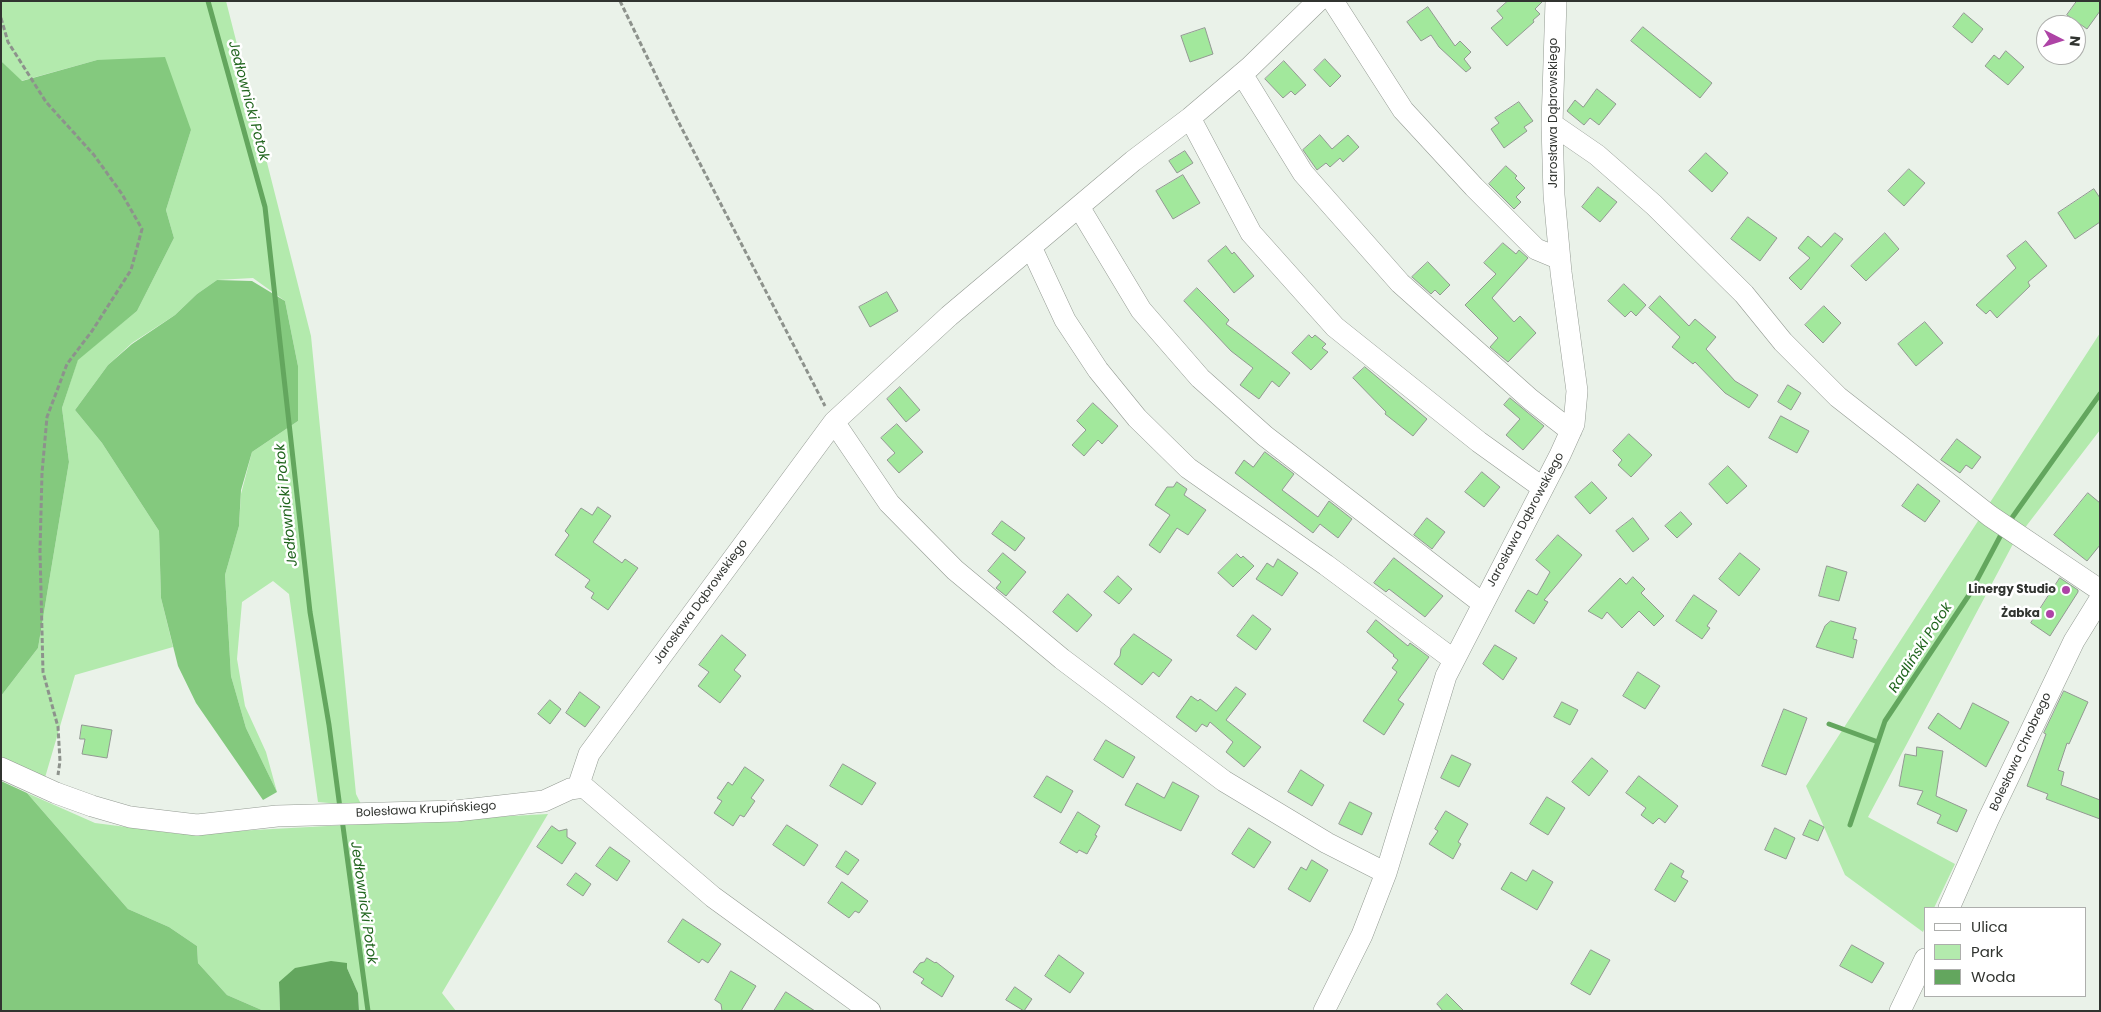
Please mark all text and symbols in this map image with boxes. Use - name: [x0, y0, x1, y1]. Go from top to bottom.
- north arrow: [2036, 15, 2086, 65]
- text: N: [2065, 35, 2085, 47]
- street label: Jarosława Dąbrowskiego: [1547, 38, 1561, 188]
- water label: Jedłownicki Potok: [224, 39, 272, 163]
- water label: Jedłownicki Potok: [272, 443, 302, 567]
- street label: Jarosława Dąbrowskiego: [1484, 450, 1568, 590]
- street label: Jarosława Dąbrowskiego: [651, 537, 751, 667]
- place label: Linergy Studio: [1968, 583, 2056, 597]
- marker: Linergy Studio: [2060, 584, 2072, 596]
- water label: Radliński Potok: [1886, 600, 1956, 696]
- place label: Żabka: [2001, 607, 2040, 621]
- marker: Żabka: [2044, 608, 2056, 620]
- street label: Bolesława Chrobrego: [1987, 691, 2055, 813]
- street label: Bolesława Krupińskiego: [355, 799, 497, 821]
- water label: Jedłownicki Potok: [346, 841, 380, 965]
- legend: [1924, 907, 2086, 997]
- text: Ulica: [1971, 916, 2008, 937]
- text: Park: [1971, 941, 2003, 962]
- text: Woda: [1971, 966, 2016, 987]

